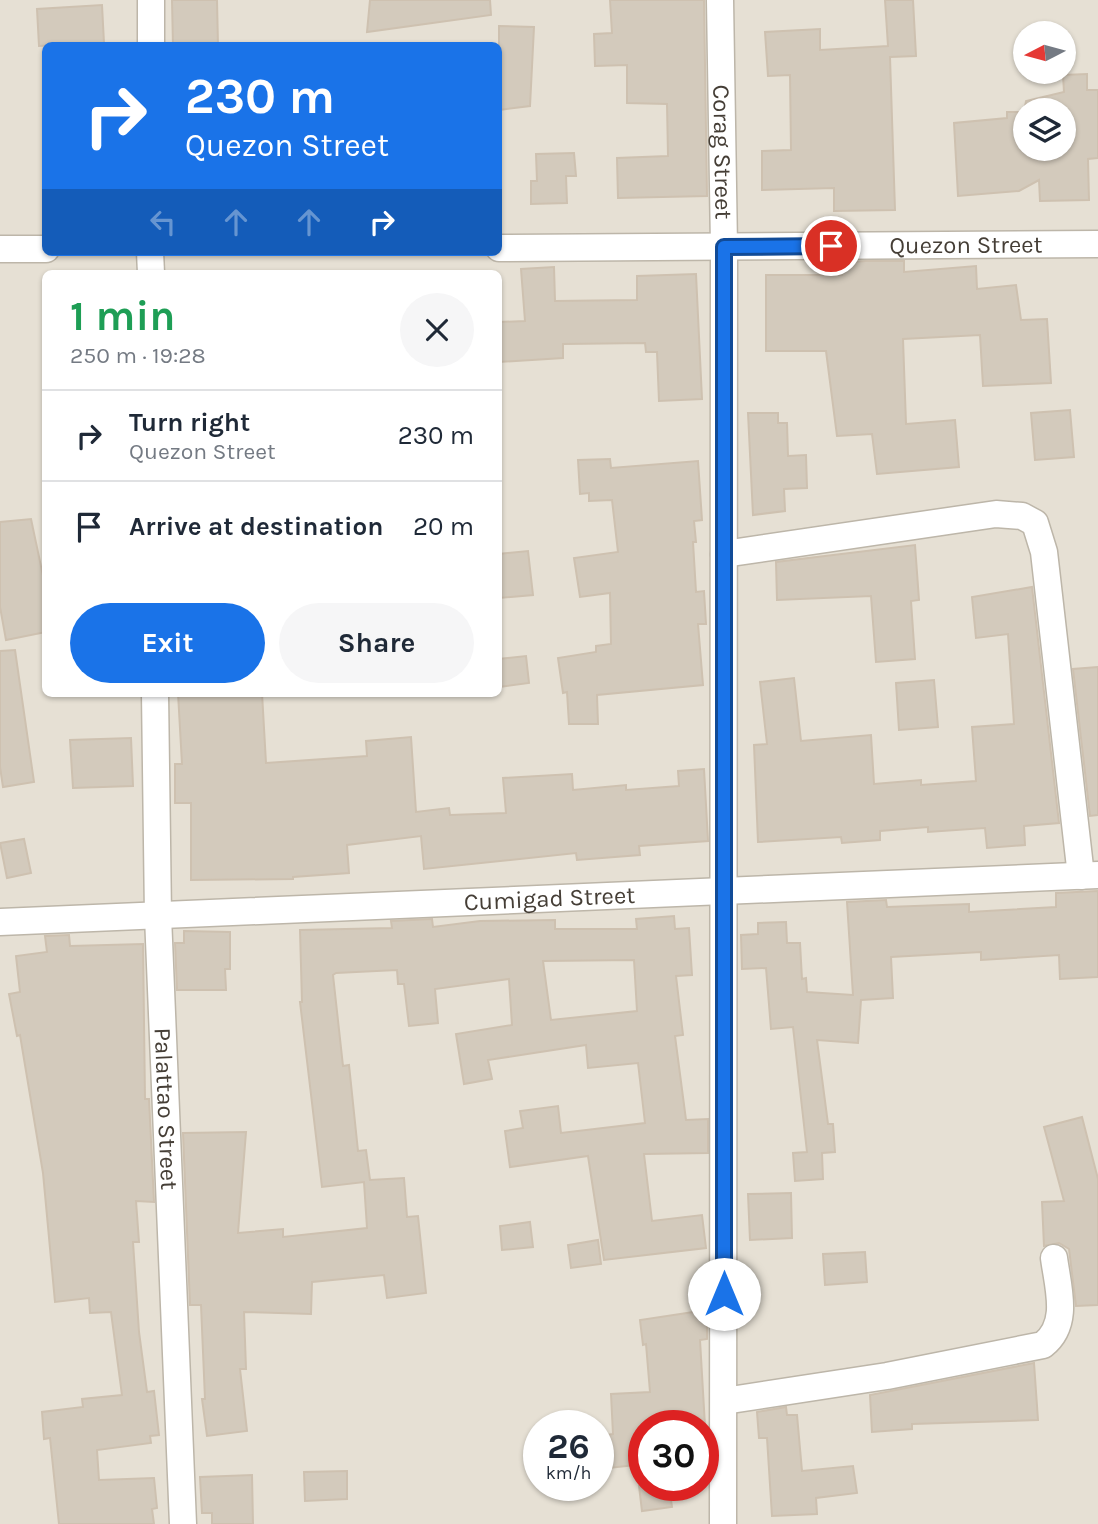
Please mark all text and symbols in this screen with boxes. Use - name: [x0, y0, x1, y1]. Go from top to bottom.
- north arrow: [1013, 21, 1076, 84]
- map controls: [1013, 21, 1076, 161]
- text: 230 m: [185, 68, 335, 125]
- icon: right: [70, 70, 161, 161]
- street label: Corag Street: [707, 84, 738, 220]
- button: layers: [1013, 98, 1076, 161]
- text: Quezon Street: [185, 127, 389, 164]
- icon: left: [144, 203, 182, 241]
- icon: ahead: [217, 203, 255, 241]
- icon: ahead: [290, 203, 328, 241]
- icon: right: [363, 203, 401, 241]
- pin: [801, 216, 861, 276]
- icon: arrive: [812, 227, 850, 265]
- street label: Quezon Street: [889, 230, 1043, 259]
- text: 1 min: [70, 291, 175, 341]
- button: close: [400, 293, 474, 367]
- text: 250 m · 19:28: [70, 342, 206, 369]
- text: Turn right: [129, 407, 250, 438]
- icon: right: [70, 417, 108, 455]
- text: 230 m: [398, 420, 474, 451]
- text: Quezon Street: [129, 438, 276, 465]
- icon: arrive: [70, 508, 108, 546]
- text: Arrive at destination: [129, 511, 383, 542]
- text: 20 m: [413, 511, 474, 542]
- button: Exit: [70, 603, 265, 683]
- button: Share: [279, 603, 474, 683]
- street label: Cumigad Street: [463, 881, 636, 916]
- street label: Palattao Street: [149, 1027, 183, 1191]
- position arrow: [687, 1257, 761, 1331]
- speed limit sign: 30: [628, 1410, 719, 1501]
- text: 26: [547, 1426, 590, 1467]
- text: km/h: [546, 1462, 591, 1484]

